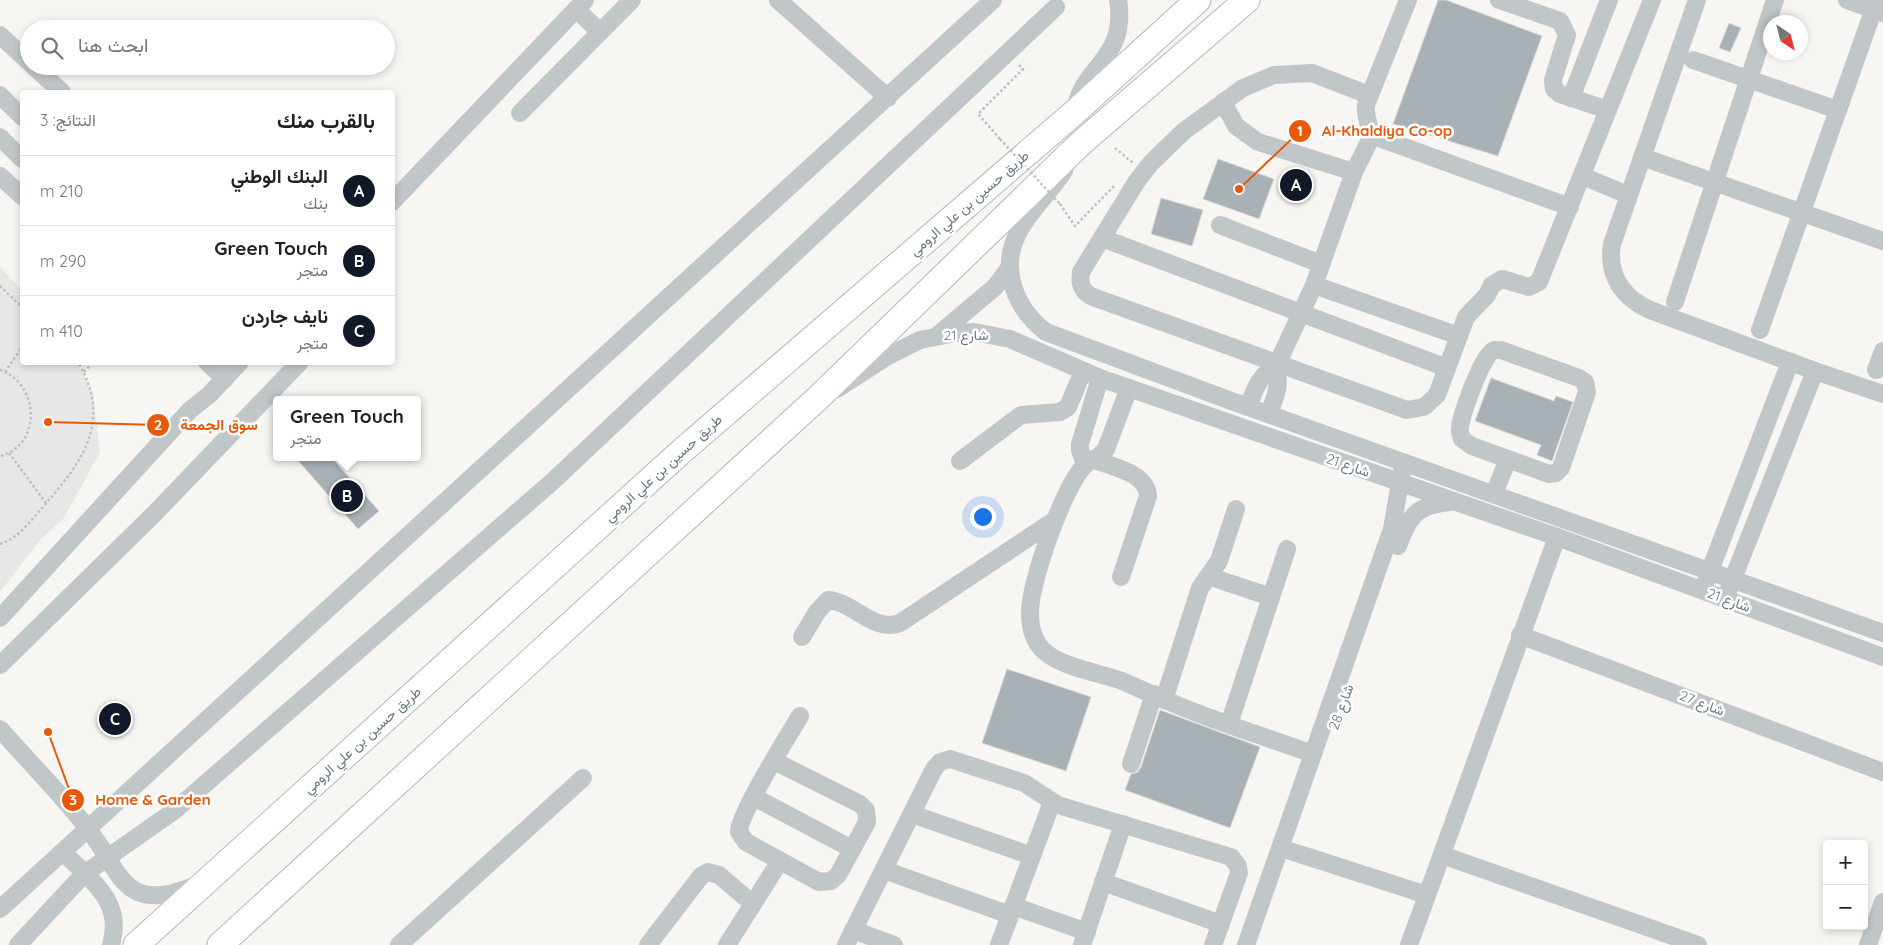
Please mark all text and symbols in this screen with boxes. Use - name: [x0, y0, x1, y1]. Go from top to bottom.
- north arrow: [1763, 15, 1808, 60]
- search box: [20, 20, 395, 75]
- text: ابحث هنا: [78, 33, 148, 57]
- icon: search: [38, 34, 66, 62]
- text: بالقرب منك: [277, 107, 375, 133]
- text: النتائج: 3: [40, 110, 96, 130]
- callout: Al-Khaldiya Co-op: [1287, 116, 1463, 146]
- text: 1: [1297, 121, 1303, 140]
- text: Al-Khaldiya Co-op: [1322, 121, 1452, 140]
- street label: طريق حسين بن علي الرومي: [906, 146, 1034, 262]
- text: البنك الوطني: [231, 164, 328, 188]
- pin: A: [1280, 166, 1312, 204]
- text: 210 m: [40, 181, 83, 201]
- text: A: [354, 181, 364, 201]
- text: بنك: [303, 193, 328, 213]
- text: Green Touch: [214, 236, 328, 260]
- text: 290 m: [40, 251, 86, 271]
- text: B: [354, 251, 364, 271]
- text: متجر: [297, 260, 328, 280]
- text: نايف جاردن: [242, 304, 328, 328]
- text: 410 m: [40, 321, 83, 341]
- text: C: [354, 321, 364, 341]
- street label: شارع 21: [944, 326, 988, 346]
- text: متجر: [297, 333, 328, 353]
- popup: [273, 396, 421, 461]
- text: Green Touch: [290, 404, 404, 428]
- callout: سوق الجمعة: [145, 410, 267, 440]
- street label: طريق حسين بن علي الرومي: [600, 410, 728, 528]
- text: 2: [154, 415, 162, 434]
- text: سوق الجمعة: [180, 415, 258, 434]
- text: متجر: [290, 428, 321, 448]
- street label: شارع 21: [1323, 449, 1372, 483]
- pin: B: [331, 477, 363, 515]
- your location: [970, 504, 996, 530]
- street label: شارع 21: [1704, 584, 1753, 618]
- street label: طريق حسين بن علي الرومي: [299, 682, 427, 800]
- street label: شارع 28: [1324, 682, 1359, 733]
- street label: شارع 27: [1676, 686, 1727, 722]
- pin: C: [99, 700, 131, 738]
- callout: Home & Garden: [60, 785, 221, 815]
- text: 3: [69, 790, 77, 809]
- text: Home & Garden: [95, 790, 211, 809]
- map controls: [1823, 840, 1868, 930]
- button: +: [1823, 840, 1868, 885]
- button: −: [1823, 885, 1868, 930]

